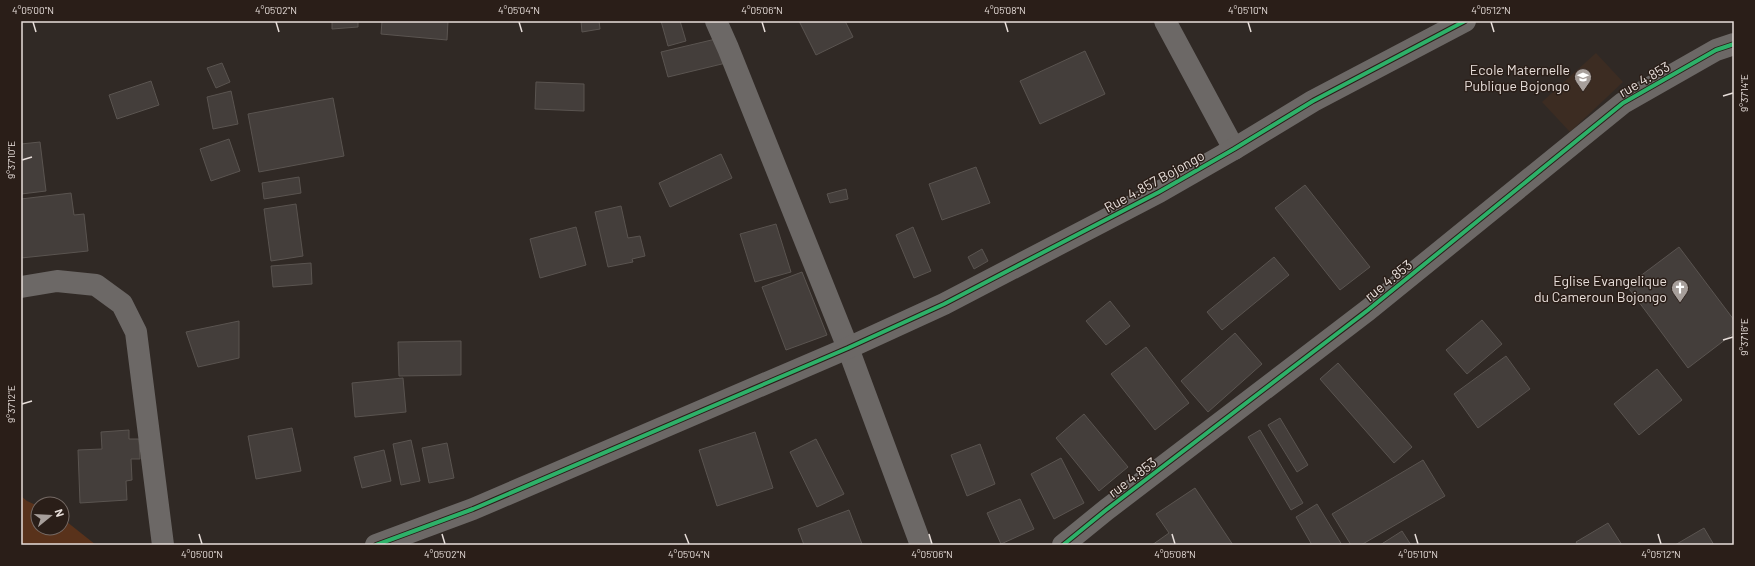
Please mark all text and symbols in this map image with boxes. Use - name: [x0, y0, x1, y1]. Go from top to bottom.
- text: 4°05'00"N: [12, 4, 54, 16]
- text: 4°05'02"N: [255, 4, 297, 16]
- text: 4°05'04"N: [498, 4, 540, 16]
- text: 4°05'06"N: [741, 4, 783, 16]
- text: 4°05'08"N: [984, 4, 1026, 16]
- text: 4°05'10"N: [1228, 4, 1268, 16]
- text: 4°05'12"N: [1471, 4, 1511, 16]
- street label: rue 4.853: [1615, 58, 1673, 100]
- place label: Ecole Maternelle Publique Bojongo: [1464, 61, 1570, 94]
- school or university icon: Ecole Maternelle Publique Bojongo: [1573, 67, 1593, 92]
- text: 9°37'14"E: [1738, 74, 1750, 112]
- text: 9°37'10"E: [5, 141, 17, 179]
- street label: Rue 4.857 Bojongo: [1101, 146, 1207, 216]
- street label: rue 4.853: [1361, 256, 1415, 304]
- place label: Eglise Evangelique du Cameroun Bojongo: [1534, 272, 1667, 305]
- church icon: Eglise Evangelique du Cameroun Bojongo: [1670, 278, 1690, 303]
- text: 9°37'16"E: [1738, 318, 1750, 356]
- text: 9°37'12"E: [5, 385, 17, 423]
- street label: rue 4.853: [1104, 453, 1160, 501]
- north arrow: [30, 496, 70, 536]
- text: N: [53, 507, 67, 518]
- text: 4°05'00"N: [181, 548, 223, 560]
- text: 4°05'02"N: [424, 548, 466, 560]
- text: 4°05'04"N: [668, 548, 710, 560]
- text: 4°05'06"N: [911, 548, 953, 560]
- text: 4°05'08"N: [1154, 548, 1196, 560]
- text: 4°05'10"N: [1398, 548, 1438, 560]
- text: 4°05'12"N: [1641, 548, 1681, 560]

